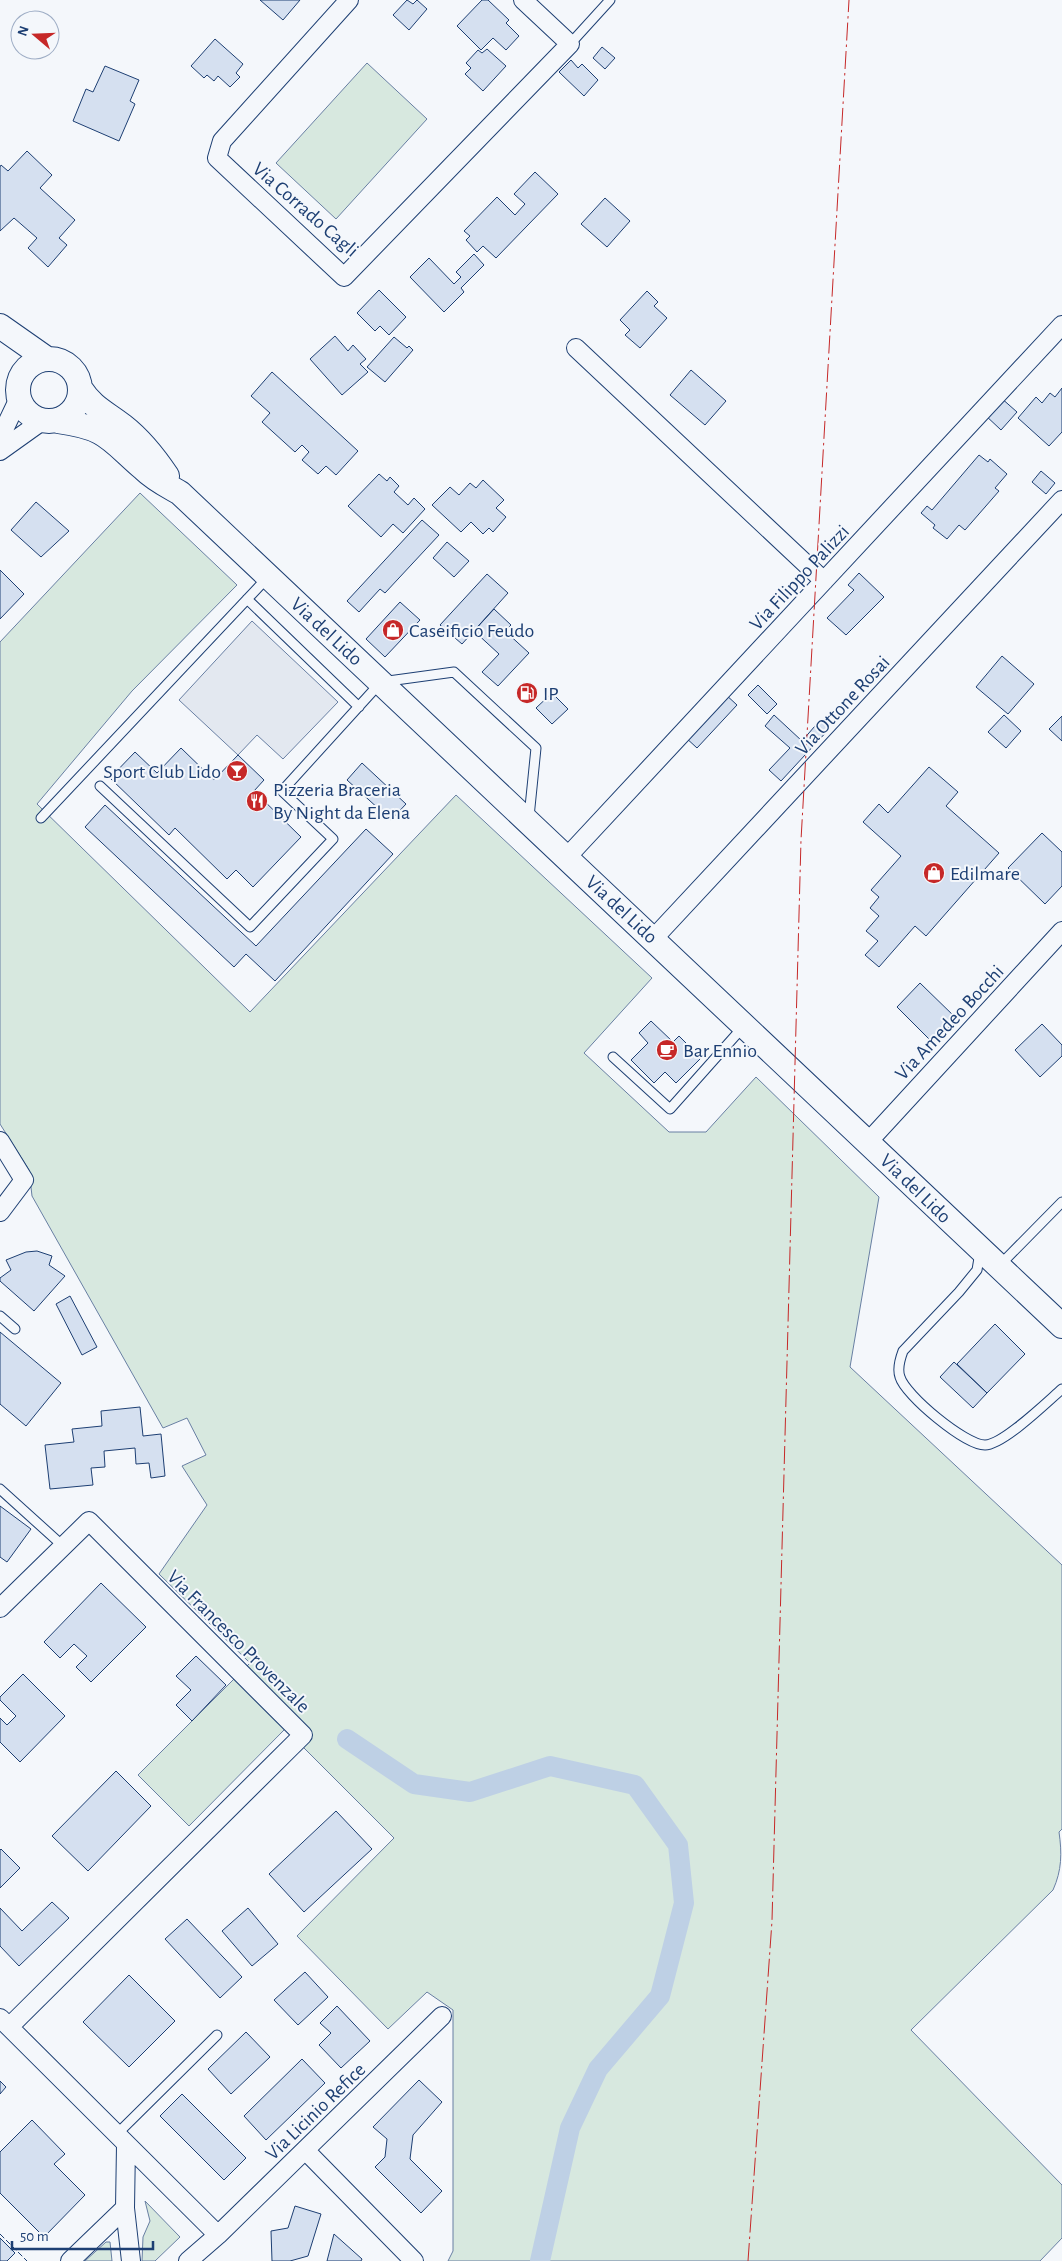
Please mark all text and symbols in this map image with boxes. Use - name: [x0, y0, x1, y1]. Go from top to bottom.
- north arrow: [10, 10, 60, 60]
- text: N: [15, 24, 32, 38]
- street label: Via Corrado Cagli: [249, 159, 362, 261]
- street label: Via Filippo Palizzi: [746, 521, 853, 634]
- street label: Via del Lido: [287, 594, 366, 670]
- shop icon: Caseificio Feudo: [381, 618, 405, 642]
- place label: Caseificio Feudo: [409, 621, 534, 641]
- street label: Via Ottone Rosai: [792, 652, 894, 759]
- fuel station icon: IP: [515, 681, 539, 705]
- place label: IP: [543, 684, 559, 704]
- bar icon: Sport Club Lido: [225, 759, 249, 783]
- place label: Sport Club Lido: [103, 762, 221, 782]
- place label: Pizzeria Braceria By Night da Elena: [273, 780, 410, 823]
- restaurant icon: Pizzeria Braceria By Night da Elena: [245, 789, 269, 813]
- shop icon: Edilmare: [922, 861, 946, 885]
- place label: Edilmare: [950, 864, 1020, 884]
- street label: Via del Lido: [582, 872, 661, 948]
- street label: Via Amedeo Bocchi: [892, 961, 1008, 1084]
- cafe icon: Bar Ennio: [655, 1038, 679, 1062]
- place label: Bar Ennio: [683, 1041, 757, 1061]
- street label: Via del Lido: [876, 1150, 955, 1227]
- street label: Via Francesco Provenzale: [163, 1566, 314, 1717]
- street label: Via Licinio Refice: [262, 2059, 369, 2164]
- scale bar: [12, 2218, 154, 2250]
- text: 50 m: [20, 2229, 49, 2244]

